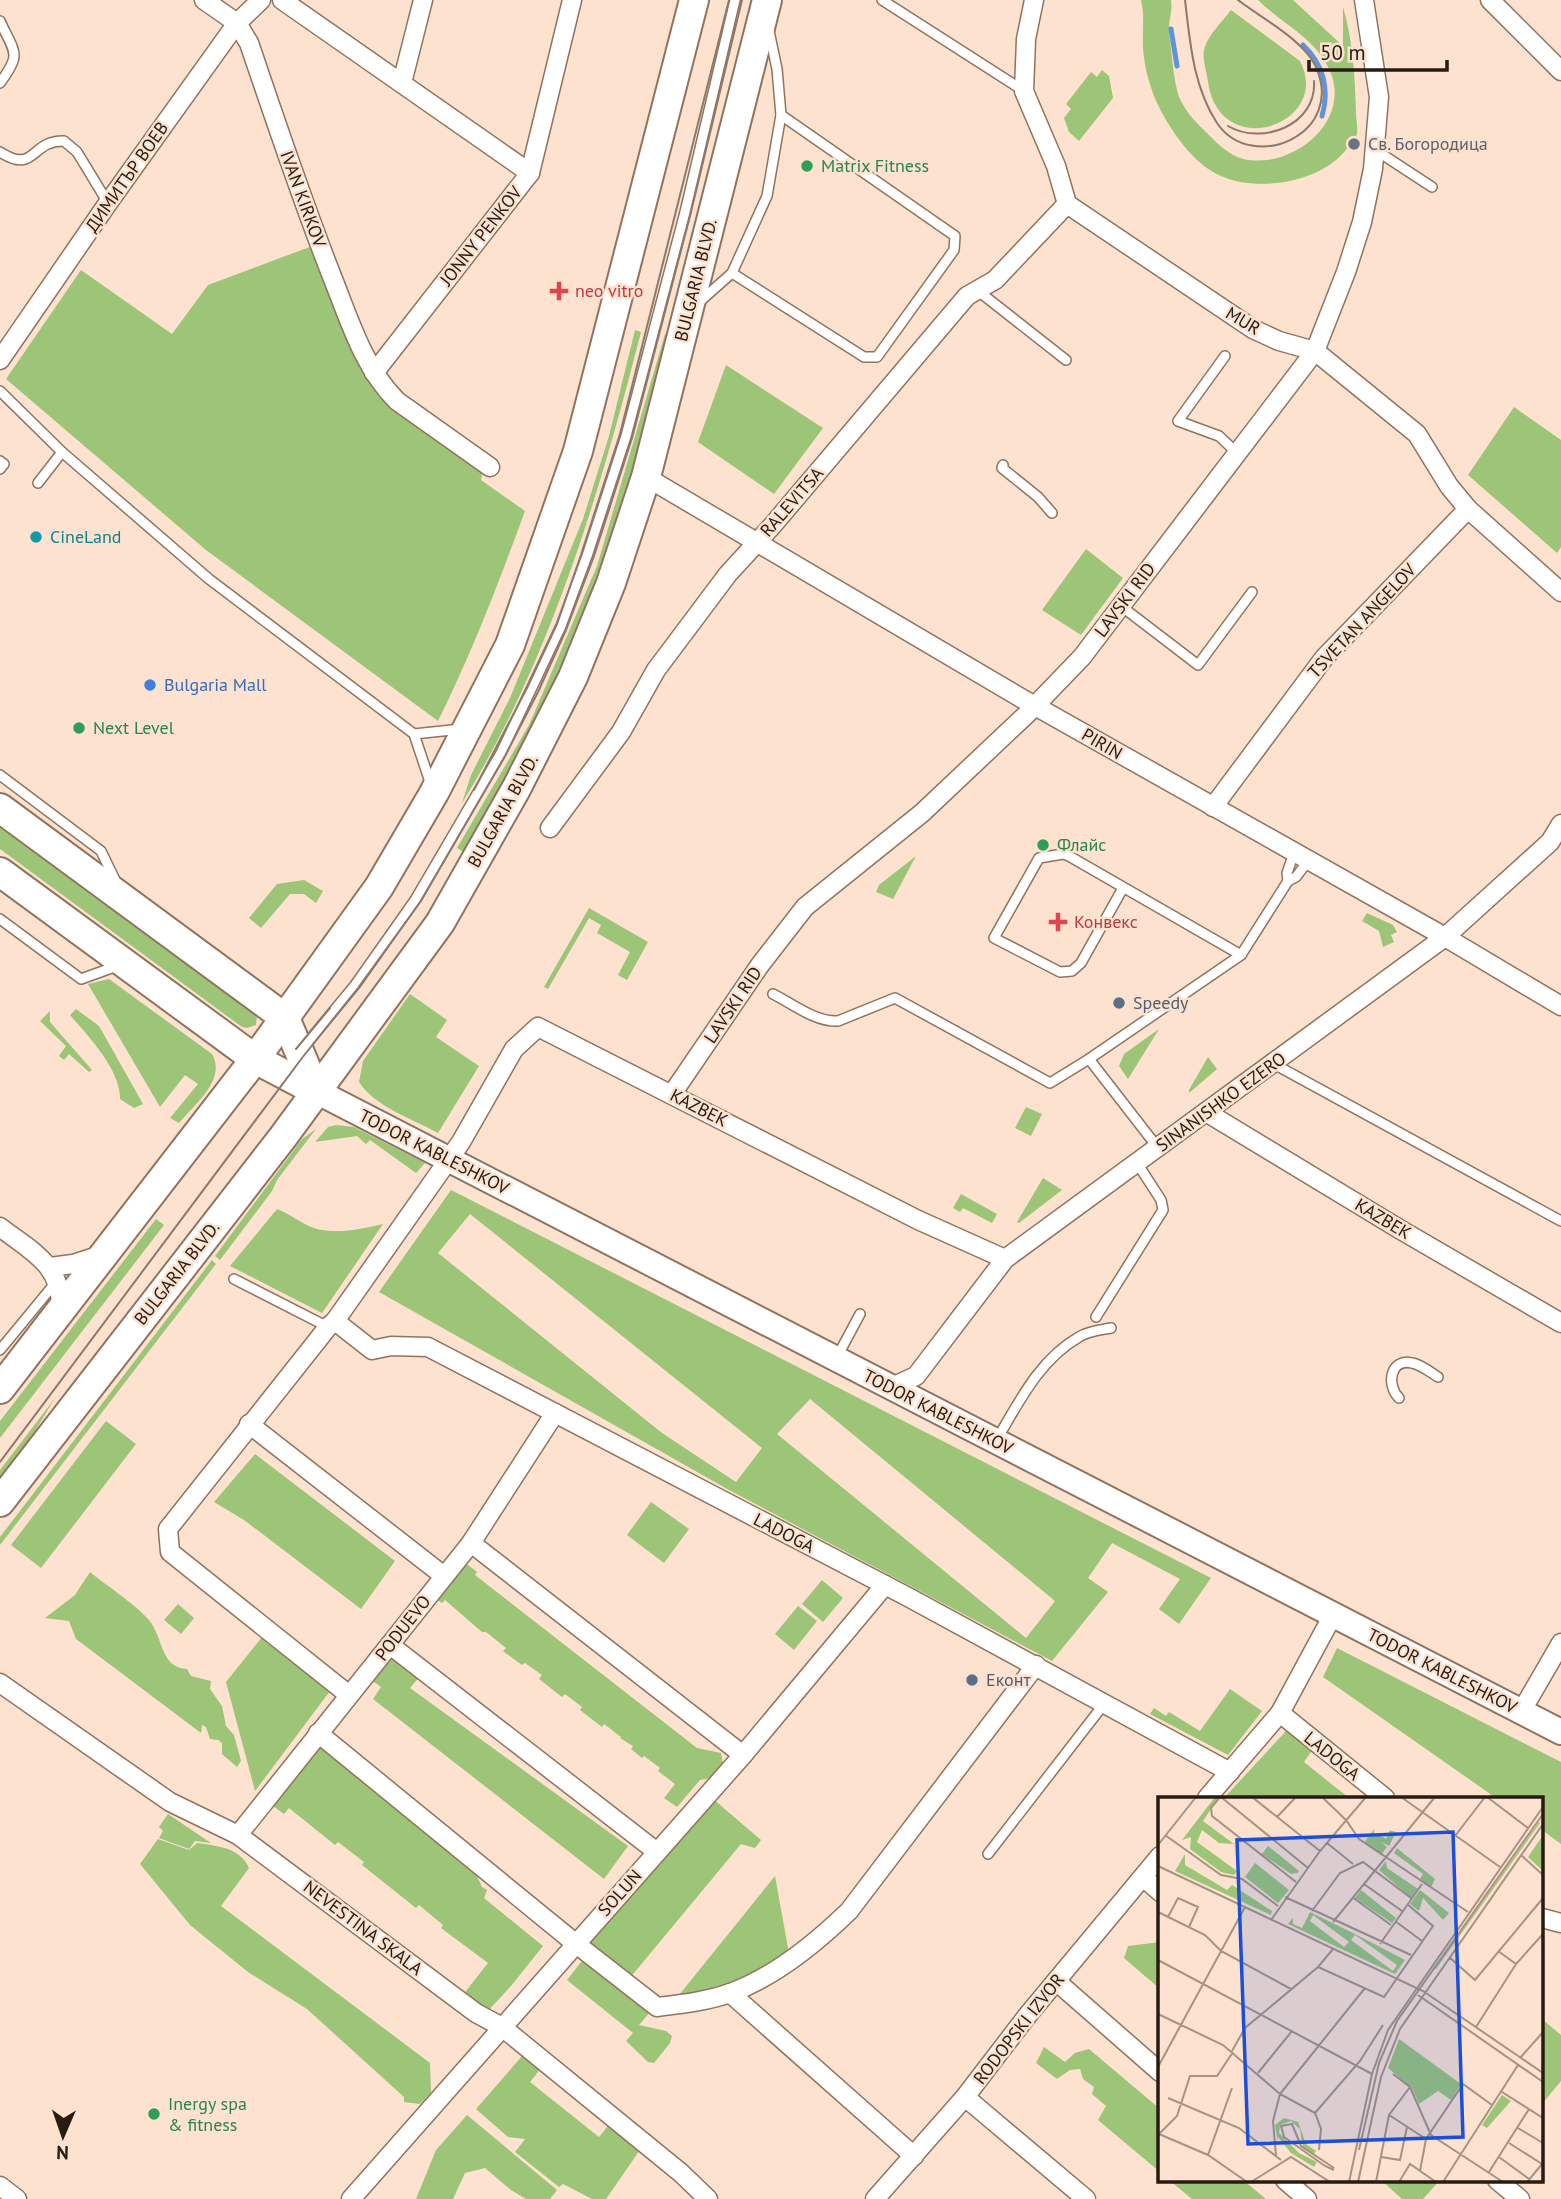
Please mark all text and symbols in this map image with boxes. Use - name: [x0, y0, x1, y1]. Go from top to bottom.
- scale bar: [1309, 28, 1447, 72]
- text: 50 m: [1320, 39, 1366, 66]
- street label: ДИМИТЪР ВОЕВ: [80, 117, 173, 236]
- place label: Св. Богородица: [1368, 132, 1488, 155]
- marker: Св. Богородица: [1346, 136, 1362, 152]
- street label: IVAN KIRKOV: [275, 147, 332, 251]
- place label: Matrix Fitness: [821, 154, 929, 177]
- marker: Matrix Fitness: [799, 158, 815, 174]
- street label: JONNY PENKOV: [434, 181, 527, 291]
- street label: BULGARIA BLVD.: [669, 216, 722, 344]
- place label: neo vitro: [575, 279, 643, 302]
- marker: neo vitro: [549, 281, 569, 301]
- street label: MUR: [1222, 301, 1265, 340]
- street label: RALEVITSA: [755, 462, 829, 541]
- place label: CineLand: [50, 525, 122, 548]
- marker: CineLand: [28, 529, 44, 545]
- street label: LAVSKI RID: [1089, 558, 1160, 642]
- street label: TSVETAN ANGELOV: [1303, 558, 1421, 683]
- place label: Bulgaria Mall: [164, 673, 267, 696]
- marker: Bulgaria Mall: [142, 677, 158, 693]
- place label: Next Level: [93, 716, 175, 739]
- marker: Next Level: [71, 720, 87, 736]
- street label: PIRIN: [1078, 723, 1127, 764]
- street label: BULGARIA BLVD.: [462, 750, 543, 871]
- place label: Флайс: [1057, 833, 1106, 856]
- marker: Флайс: [1035, 837, 1051, 853]
- place label: Конвекс: [1074, 910, 1138, 933]
- marker: Конвекс: [1048, 912, 1068, 932]
- street label: LAVSKI RID: [699, 962, 767, 1047]
- place label: Speedy: [1133, 991, 1189, 1014]
- marker: Speedy: [1111, 995, 1127, 1011]
- street label: SINANISHKO EZERO: [1151, 1047, 1290, 1156]
- street label: KAZBEK: [667, 1083, 732, 1132]
- street label: TODOR KABLESHKOV: [355, 1104, 514, 1200]
- street label: KAZBEK: [1351, 1193, 1416, 1244]
- street label: BULGARIA BLVD.: [129, 1216, 224, 1329]
- street label: TODOR KABLESHKOV: [859, 1364, 1018, 1460]
- street label: LADOGA: [750, 1507, 819, 1558]
- street label: PODUEVO: [370, 1590, 435, 1665]
- street label: TODOR KABLESHKOV: [1363, 1623, 1522, 1719]
- place label: Еконт: [986, 1668, 1031, 1691]
- marker: Еконт: [964, 1672, 980, 1688]
- street label: LADOGA: [1300, 1726, 1365, 1785]
- inset map: [1158, 1797, 1544, 2182]
- street label: SOLUN: [593, 1865, 647, 1921]
- street label: NEVESTINA SKALA: [299, 1875, 428, 1980]
- street label: RODOPSKI IZVOR: [968, 1968, 1069, 2089]
- place label: Inergy spa & fitness: [168, 2092, 247, 2136]
- north arrow: [28, 2101, 98, 2171]
- marker: Inergy spa & fitness: [146, 2106, 162, 2122]
- text: N: [56, 2141, 69, 2165]

